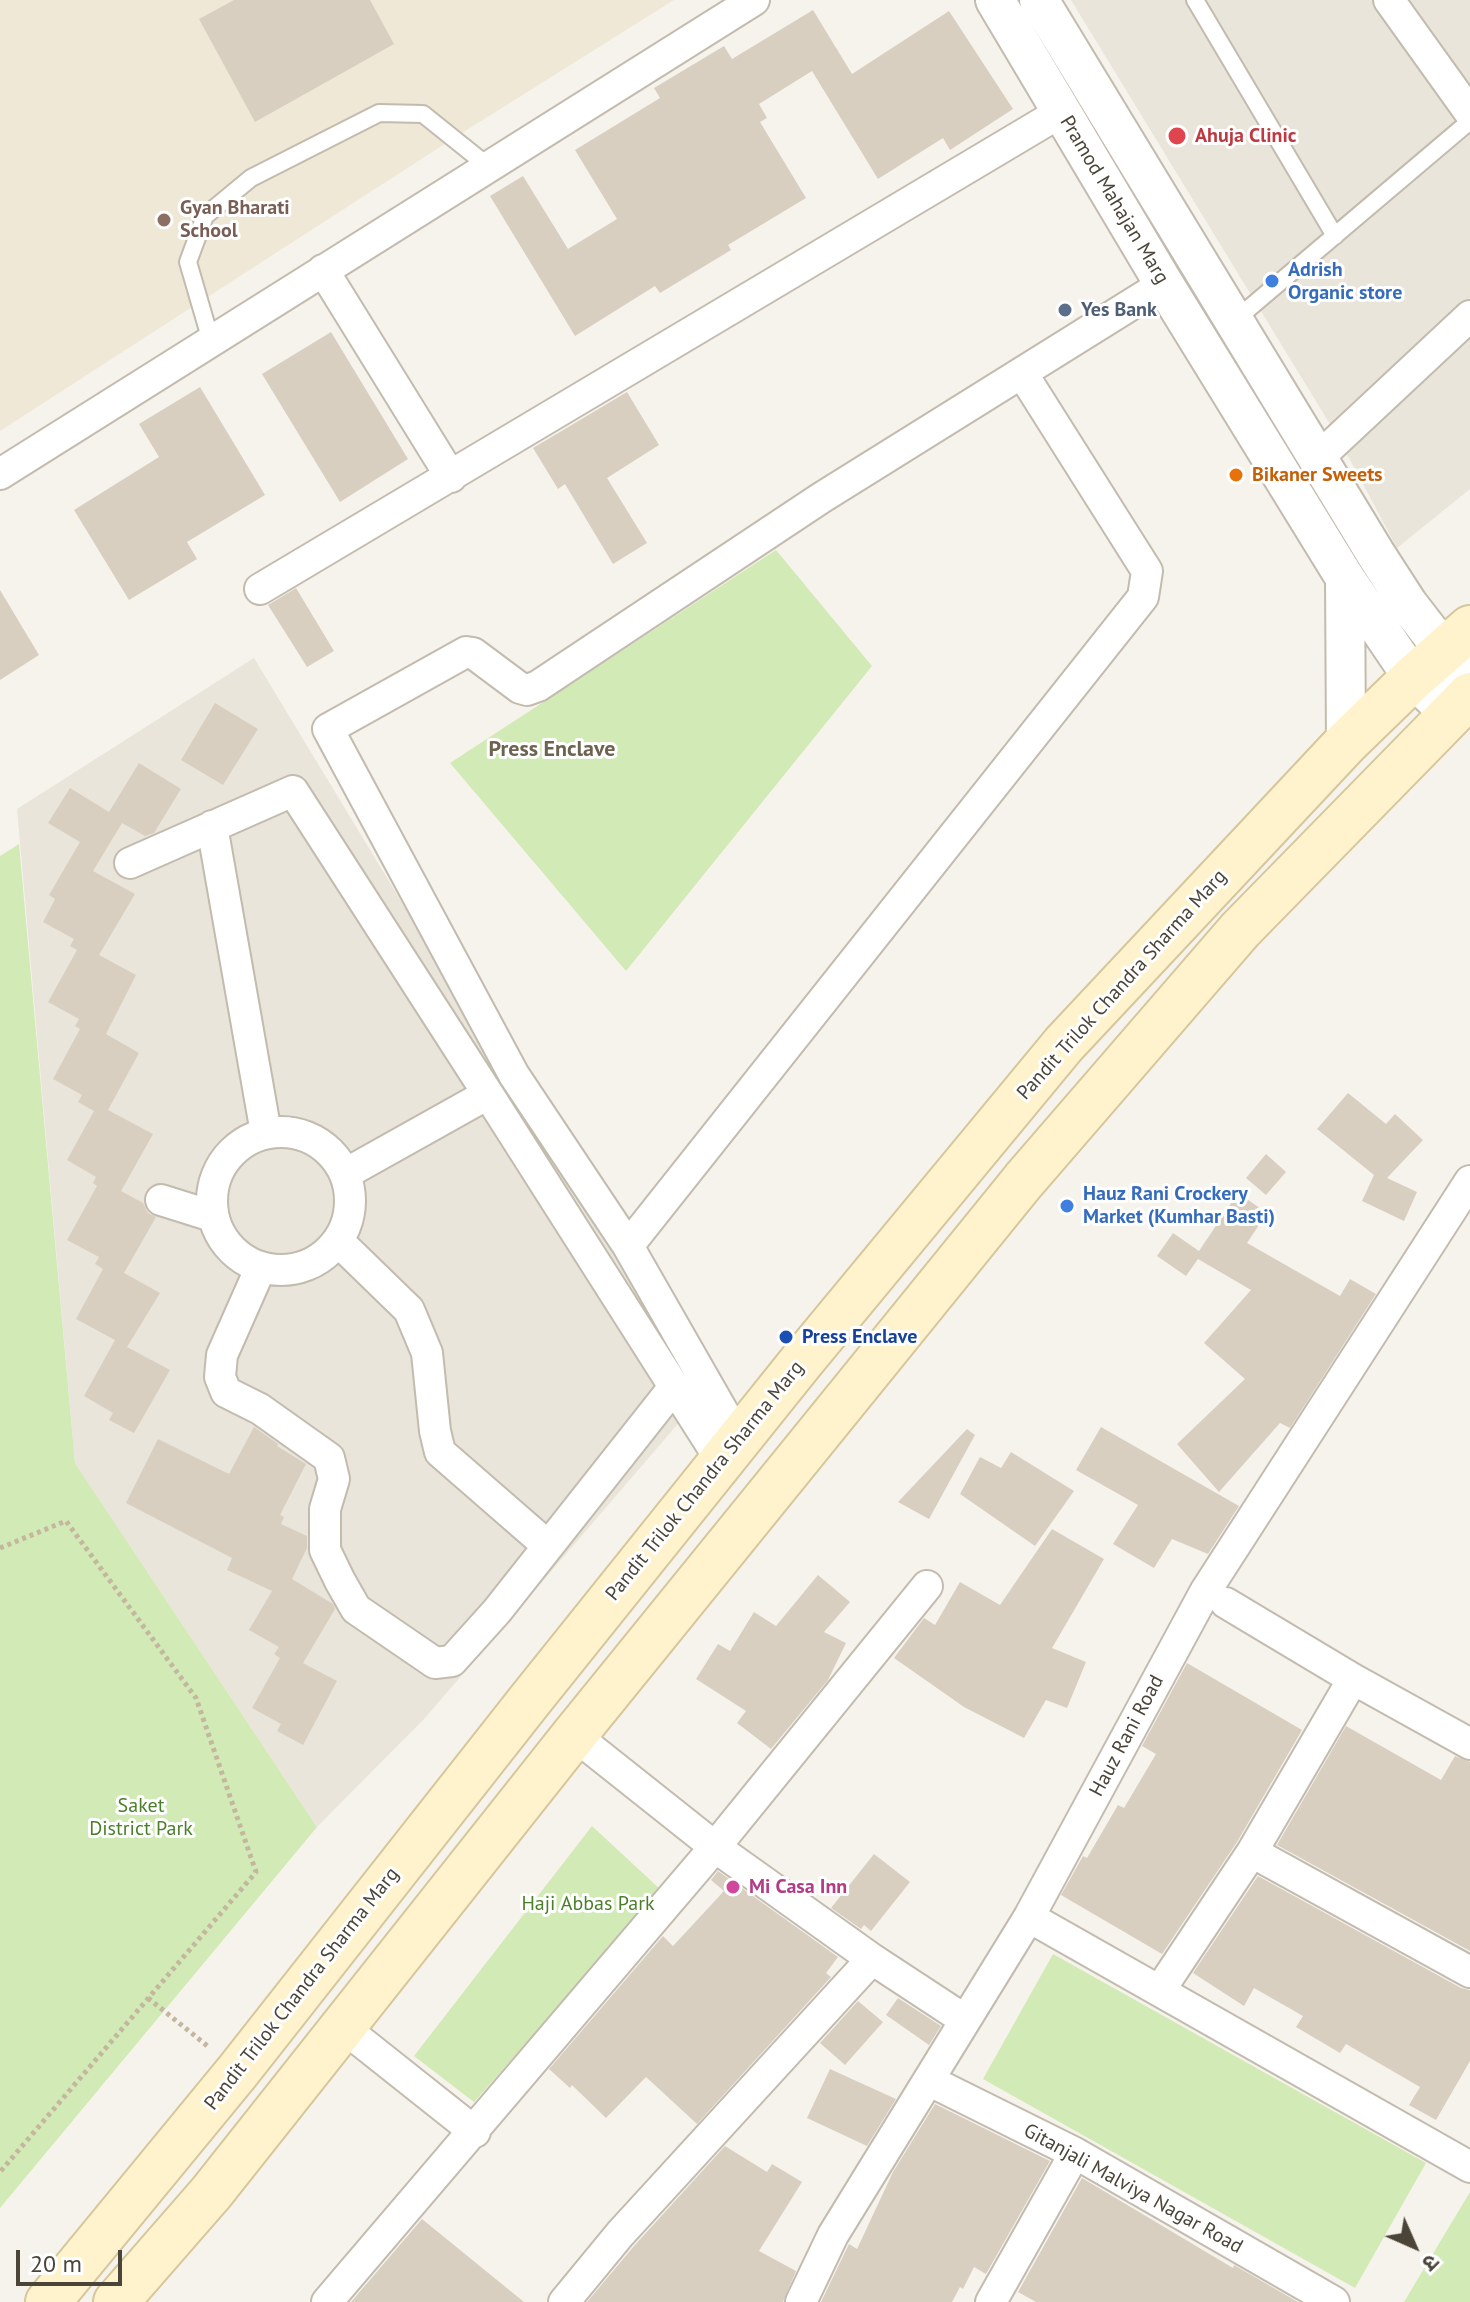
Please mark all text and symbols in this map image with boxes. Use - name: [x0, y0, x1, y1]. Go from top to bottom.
- street label: Pramod Mahajan Marg: [1054, 112, 1174, 288]
- place label: Ahuja Clinic: [1195, 124, 1296, 148]
- marker: Ahuja Clinic: [1166, 125, 1188, 147]
- place label: Gyan Bharati School: [180, 196, 290, 243]
- marker: Gyan Bharati School: [155, 211, 173, 229]
- place label: Adrish Organic store: [1288, 258, 1402, 305]
- marker: Adrish Organic store: [1263, 272, 1281, 290]
- place label: Yes Bank: [1081, 298, 1157, 322]
- marker: Yes Bank: [1056, 301, 1074, 319]
- place label: Bikaner Sweets: [1252, 463, 1383, 487]
- marker: Bikaner Sweets: [1227, 466, 1245, 484]
- district label: Press Enclave: [489, 737, 615, 763]
- street label: Pandit Trilok Chandra Sharma Marg: [1012, 865, 1232, 1105]
- place label: Hauz Rani Crockery Market (Kumhar Basti): [1083, 1182, 1275, 1229]
- marker: Hauz Rani Crockery Market (Kumhar Basti): [1058, 1197, 1076, 1215]
- place label: Press Enclave: [802, 1325, 917, 1349]
- marker: Press Enclave: [777, 1328, 795, 1346]
- street label: Pandit Trilok Chandra Sharma Marg: [601, 1356, 809, 1606]
- street label: Hauz Rani Road: [1085, 1671, 1169, 1801]
- park label: Saket District Park: [89, 1794, 193, 1841]
- street label: Pandit Trilok Chandra Sharma Marg: [200, 1863, 404, 2115]
- place label: Mi Casa Inn: [749, 1875, 847, 1899]
- marker: Mi Casa Inn: [724, 1878, 742, 1896]
- park label: Haji Abbas Park: [521, 1892, 655, 1916]
- street label: Gitanjali Malviya Nagar Road: [1019, 2119, 1247, 2259]
- north arrow: [1374, 2206, 1454, 2286]
- scale bar: [20, 2234, 126, 2284]
- text: 20 m: [30, 2248, 82, 2279]
- text: उ: [1417, 2249, 1445, 2277]

